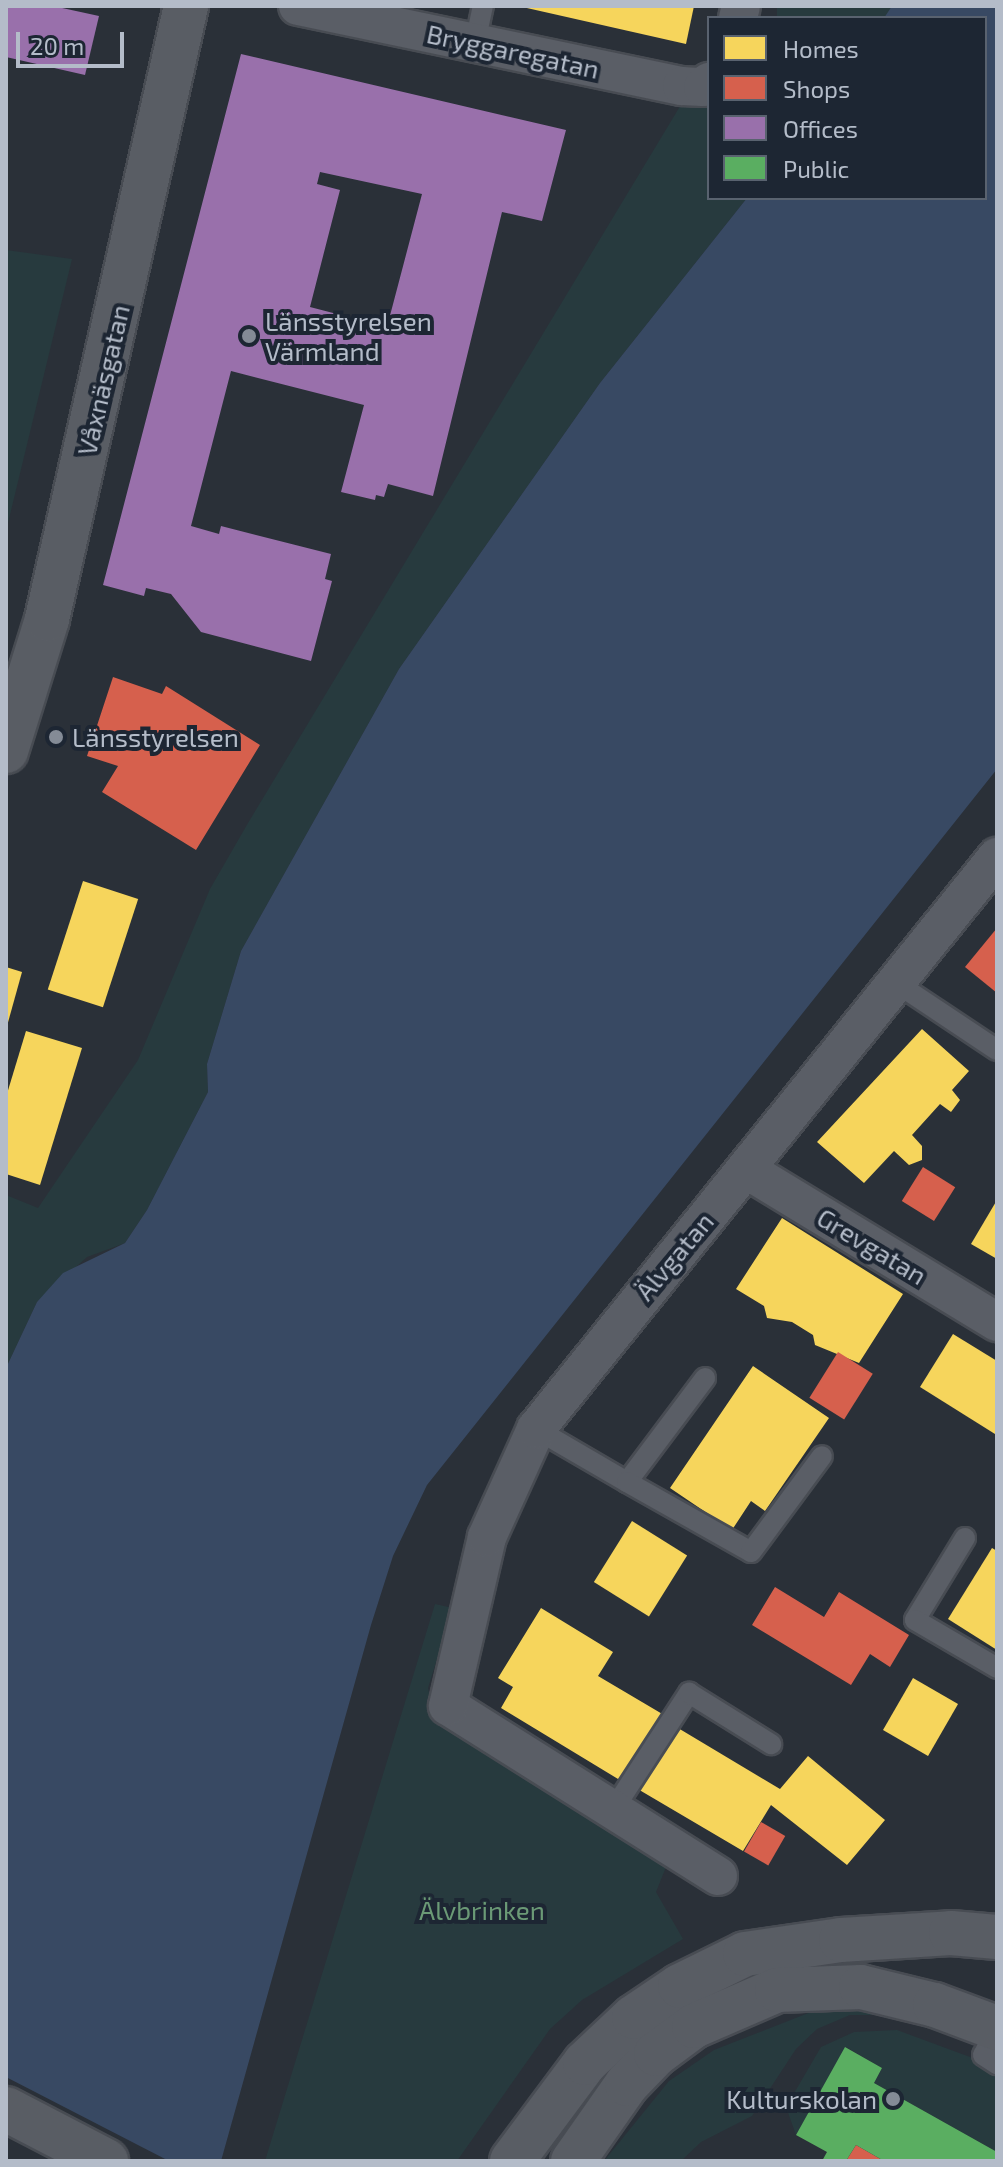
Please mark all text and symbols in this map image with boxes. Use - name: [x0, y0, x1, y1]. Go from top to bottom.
- scale bar: [20, 16, 128, 66]
- legend: [707, 16, 987, 200]
- street label: Bryggaregatan: [424, 18, 602, 84]
- text: 20 m: [30, 31, 84, 60]
- text: Homes: [783, 34, 859, 63]
- text: Shops: [783, 74, 850, 103]
- text: Offices: [783, 114, 858, 143]
- text: Public: [783, 154, 849, 183]
- street label: Våxnäsgatan: [71, 302, 135, 458]
- place label: Länsstyrelsen Värmland: [265, 305, 432, 366]
- marker: Länsstyrelsen Värmland: [240, 327, 258, 345]
- place label: Länsstyrelsen: [72, 721, 239, 753]
- marker: Länsstyrelsen: [47, 728, 65, 746]
- street label: Grevgatan: [812, 1201, 932, 1291]
- street label: Älvgatan: [628, 1206, 720, 1306]
- park label: Älvbrinken: [419, 1894, 545, 1926]
- place label: Kulturskolan: [726, 2083, 877, 2115]
- marker: Kulturskolan: [884, 2090, 902, 2108]

